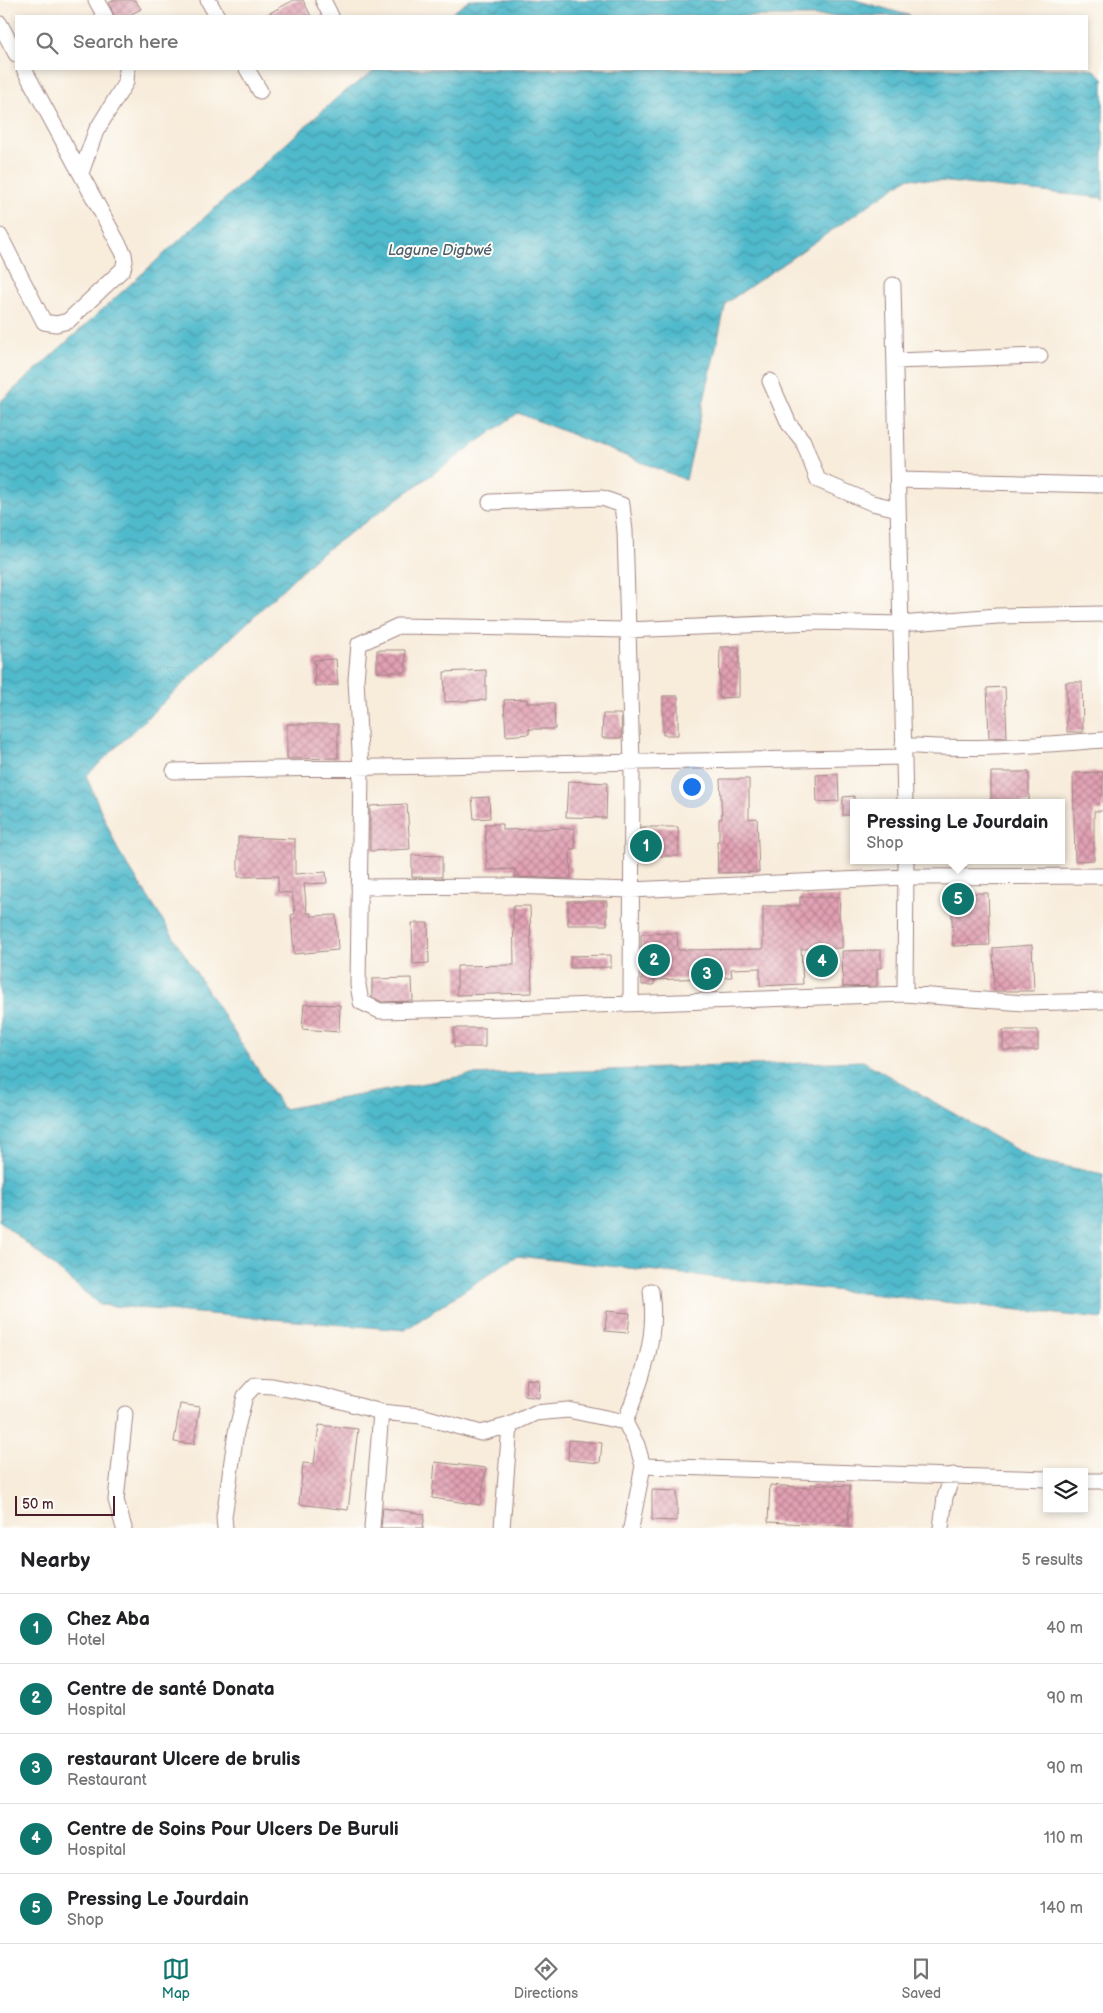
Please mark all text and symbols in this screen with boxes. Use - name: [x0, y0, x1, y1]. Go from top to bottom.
- search box: [15, 15, 1088, 70]
- icon: search: [33, 29, 61, 57]
- text: Search here: [73, 31, 178, 54]
- water label: Lagune Digbwé: [388, 241, 492, 260]
- your location: [679, 774, 705, 800]
- popup: [850, 799, 1065, 864]
- text: Pressing Le Jourdain: [867, 811, 1048, 834]
- pin: 1: [630, 827, 662, 865]
- text: Shop: [867, 834, 903, 853]
- pin: 5: [942, 880, 974, 918]
- pin: 2: [638, 941, 670, 979]
- pin: 4: [806, 942, 838, 980]
- pin: 3: [691, 955, 723, 993]
- map controls: [1043, 1468, 1088, 1513]
- button: layers: [1043, 1468, 1088, 1513]
- scale bar: [15, 1493, 115, 1516]
- text: 50 m: [22, 1496, 54, 1513]
- text: Nearby: [20, 1548, 90, 1573]
- text: 5 results: [1021, 1551, 1083, 1570]
- text: Chez Aba: [67, 1608, 150, 1631]
- text: 1: [33, 1619, 39, 1638]
- text: 40 m: [1046, 1619, 1083, 1638]
- text: Hotel: [67, 1631, 105, 1650]
- text: Centre de santé Donata: [67, 1678, 275, 1701]
- text: 2: [31, 1689, 41, 1708]
- text: 90 m: [1047, 1689, 1083, 1708]
- text: Hospital: [67, 1701, 126, 1720]
- text: restaurant Ulcere de brulis: [67, 1748, 300, 1771]
- text: 3: [31, 1759, 41, 1778]
- text: 90 m: [1047, 1759, 1083, 1778]
- text: Restaurant: [67, 1771, 147, 1790]
- text: Centre de Soins Pour Ulcers De Buruli: [67, 1818, 399, 1841]
- text: 4: [31, 1829, 41, 1848]
- text: 110 m: [1044, 1829, 1083, 1848]
- text: Hospital: [67, 1841, 126, 1860]
- text: Pressing Le Jourdain: [67, 1888, 249, 1911]
- text: 5: [31, 1899, 41, 1918]
- text: 140 m: [1040, 1899, 1083, 1918]
- text: Shop: [67, 1911, 104, 1930]
- tab: Map: [162, 1955, 190, 2002]
- tab: Directions: [514, 1955, 578, 2002]
- tab: Saved: [902, 1955, 941, 2002]

